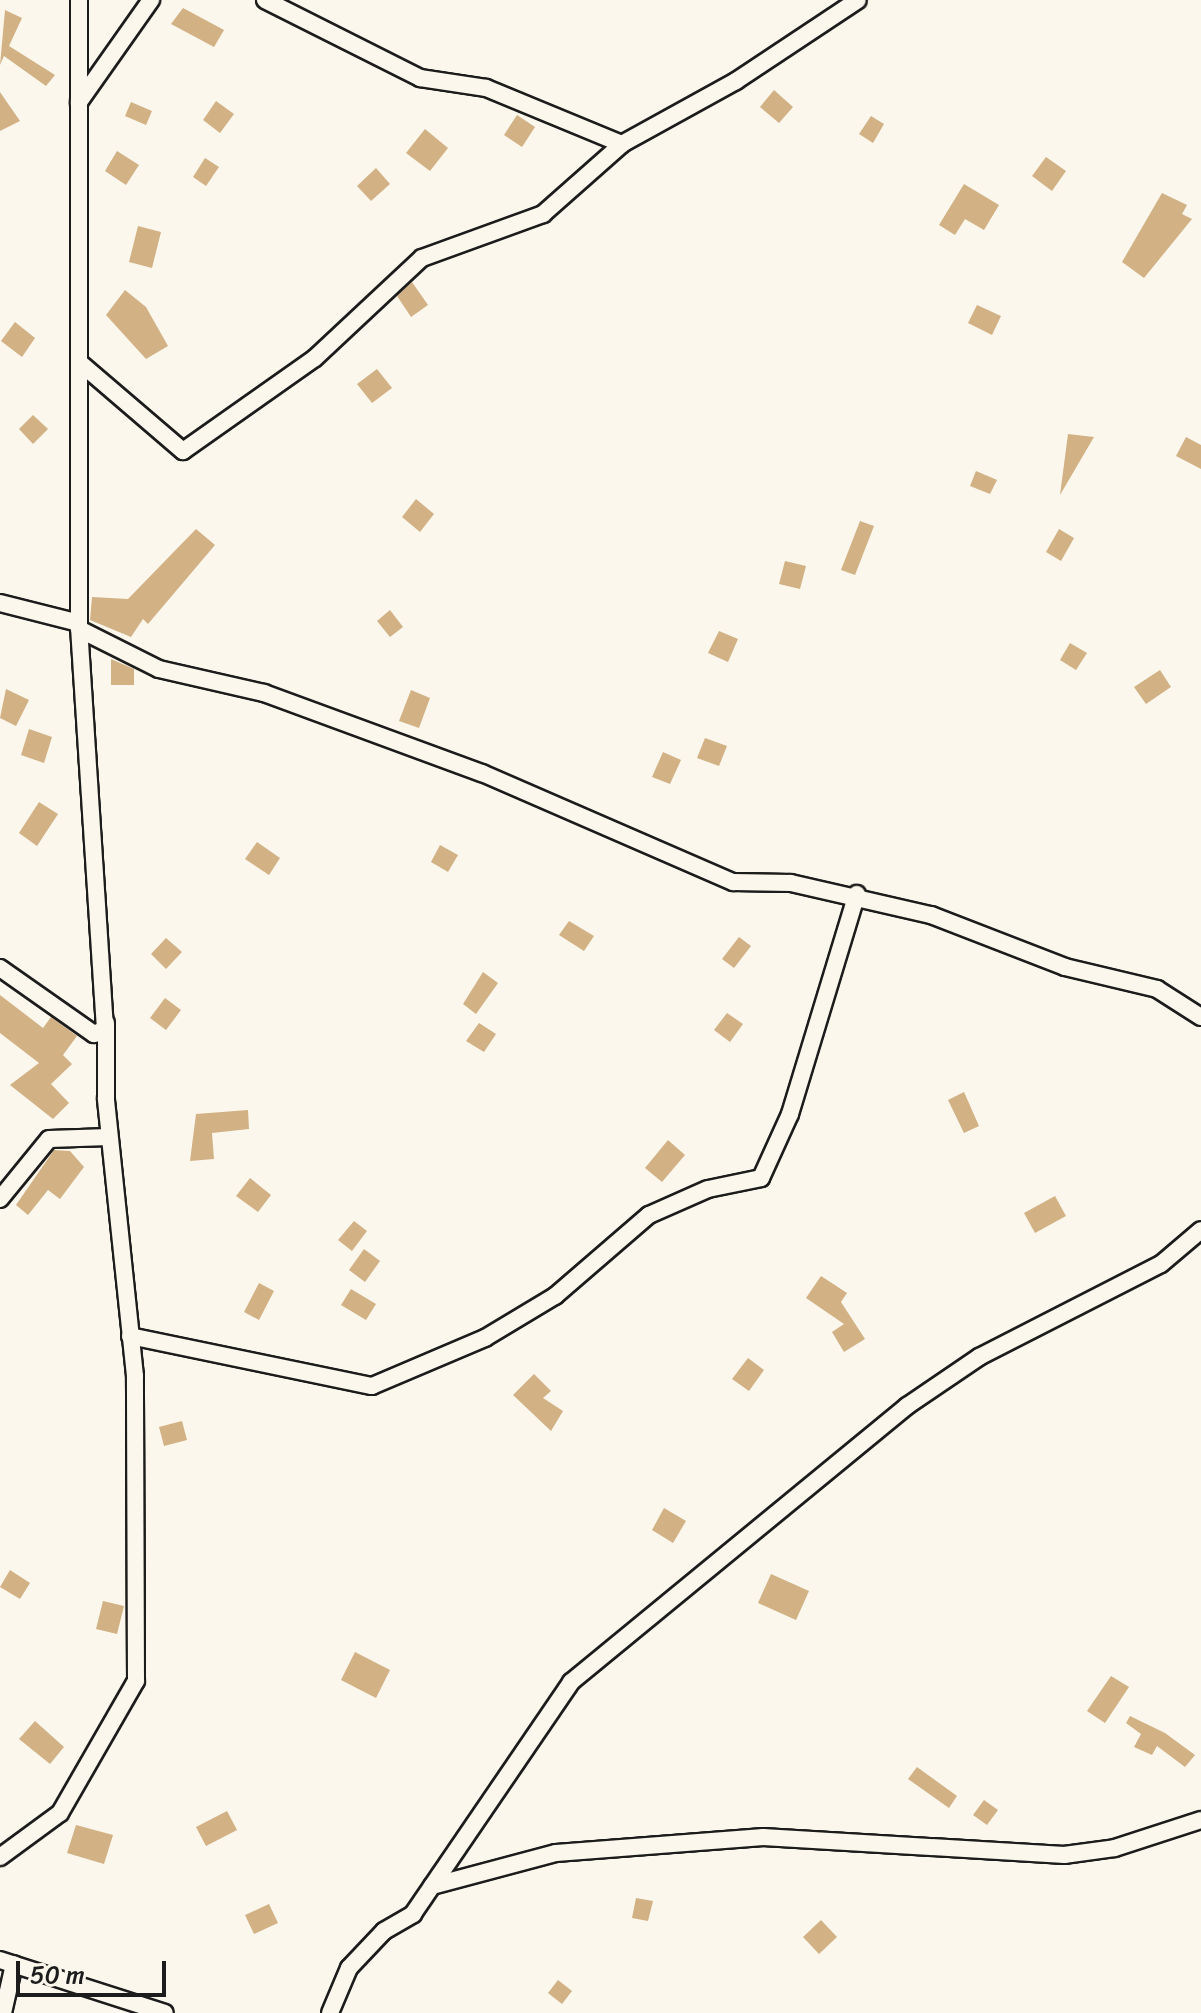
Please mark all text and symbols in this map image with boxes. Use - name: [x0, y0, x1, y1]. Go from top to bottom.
- scale bar: [20, 1945, 170, 1995]
- text: 50 m: [30, 1954, 85, 1996]

